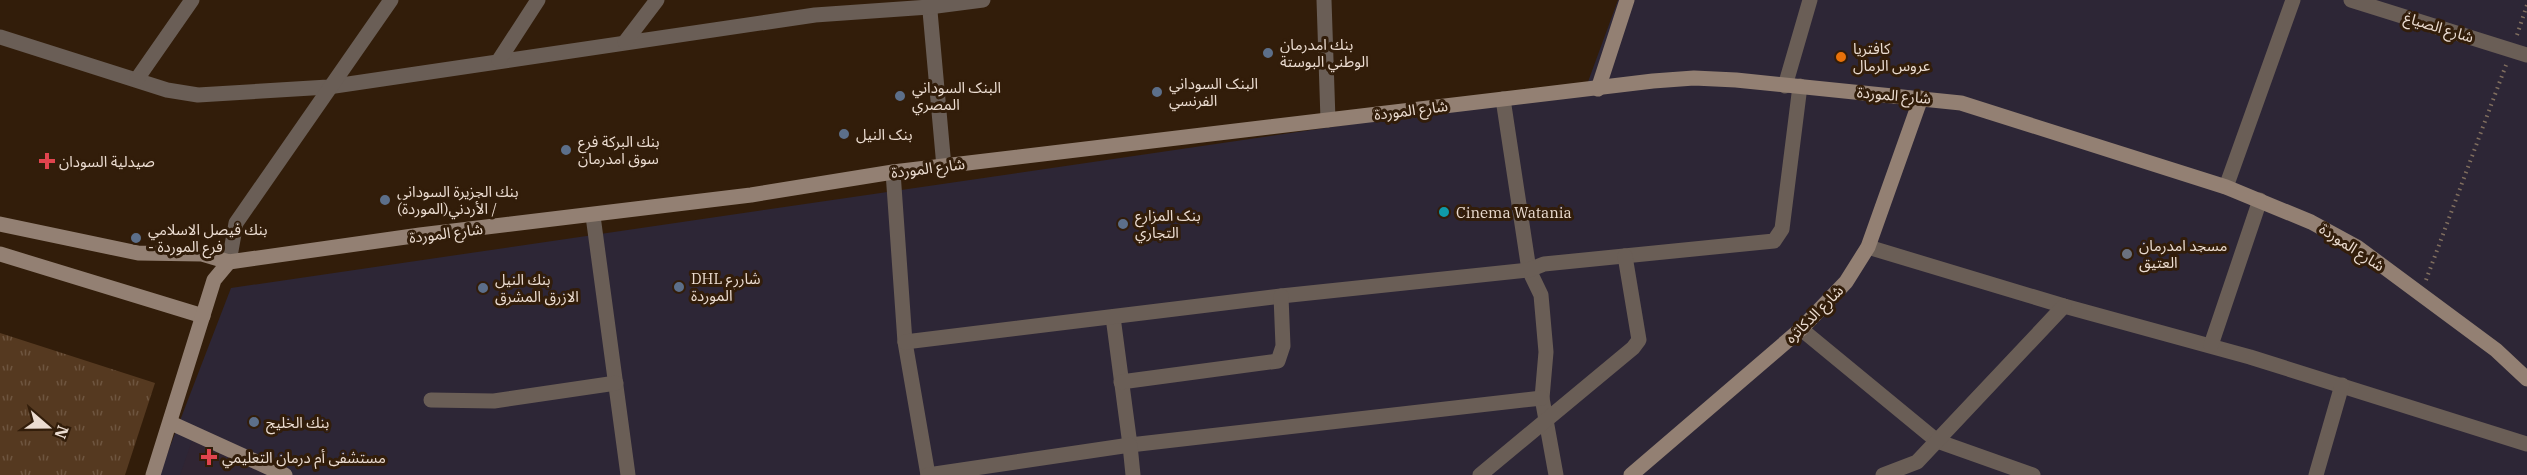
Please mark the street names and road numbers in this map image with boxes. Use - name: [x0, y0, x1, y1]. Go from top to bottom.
- street label: شارع الصياغ: [2401, 7, 2476, 50]
- street label: شارع الموردة: [1856, 82, 1932, 111]
- street label: شارع الموردة: [1373, 96, 1450, 127]
- street label: شارع الموردة: [890, 154, 967, 185]
- street label: شارع الموردة: [408, 219, 485, 250]
- street label: شارع الموردة: [2314, 219, 2388, 278]
- street label: شارع الدكاتره: [1781, 281, 1849, 349]

